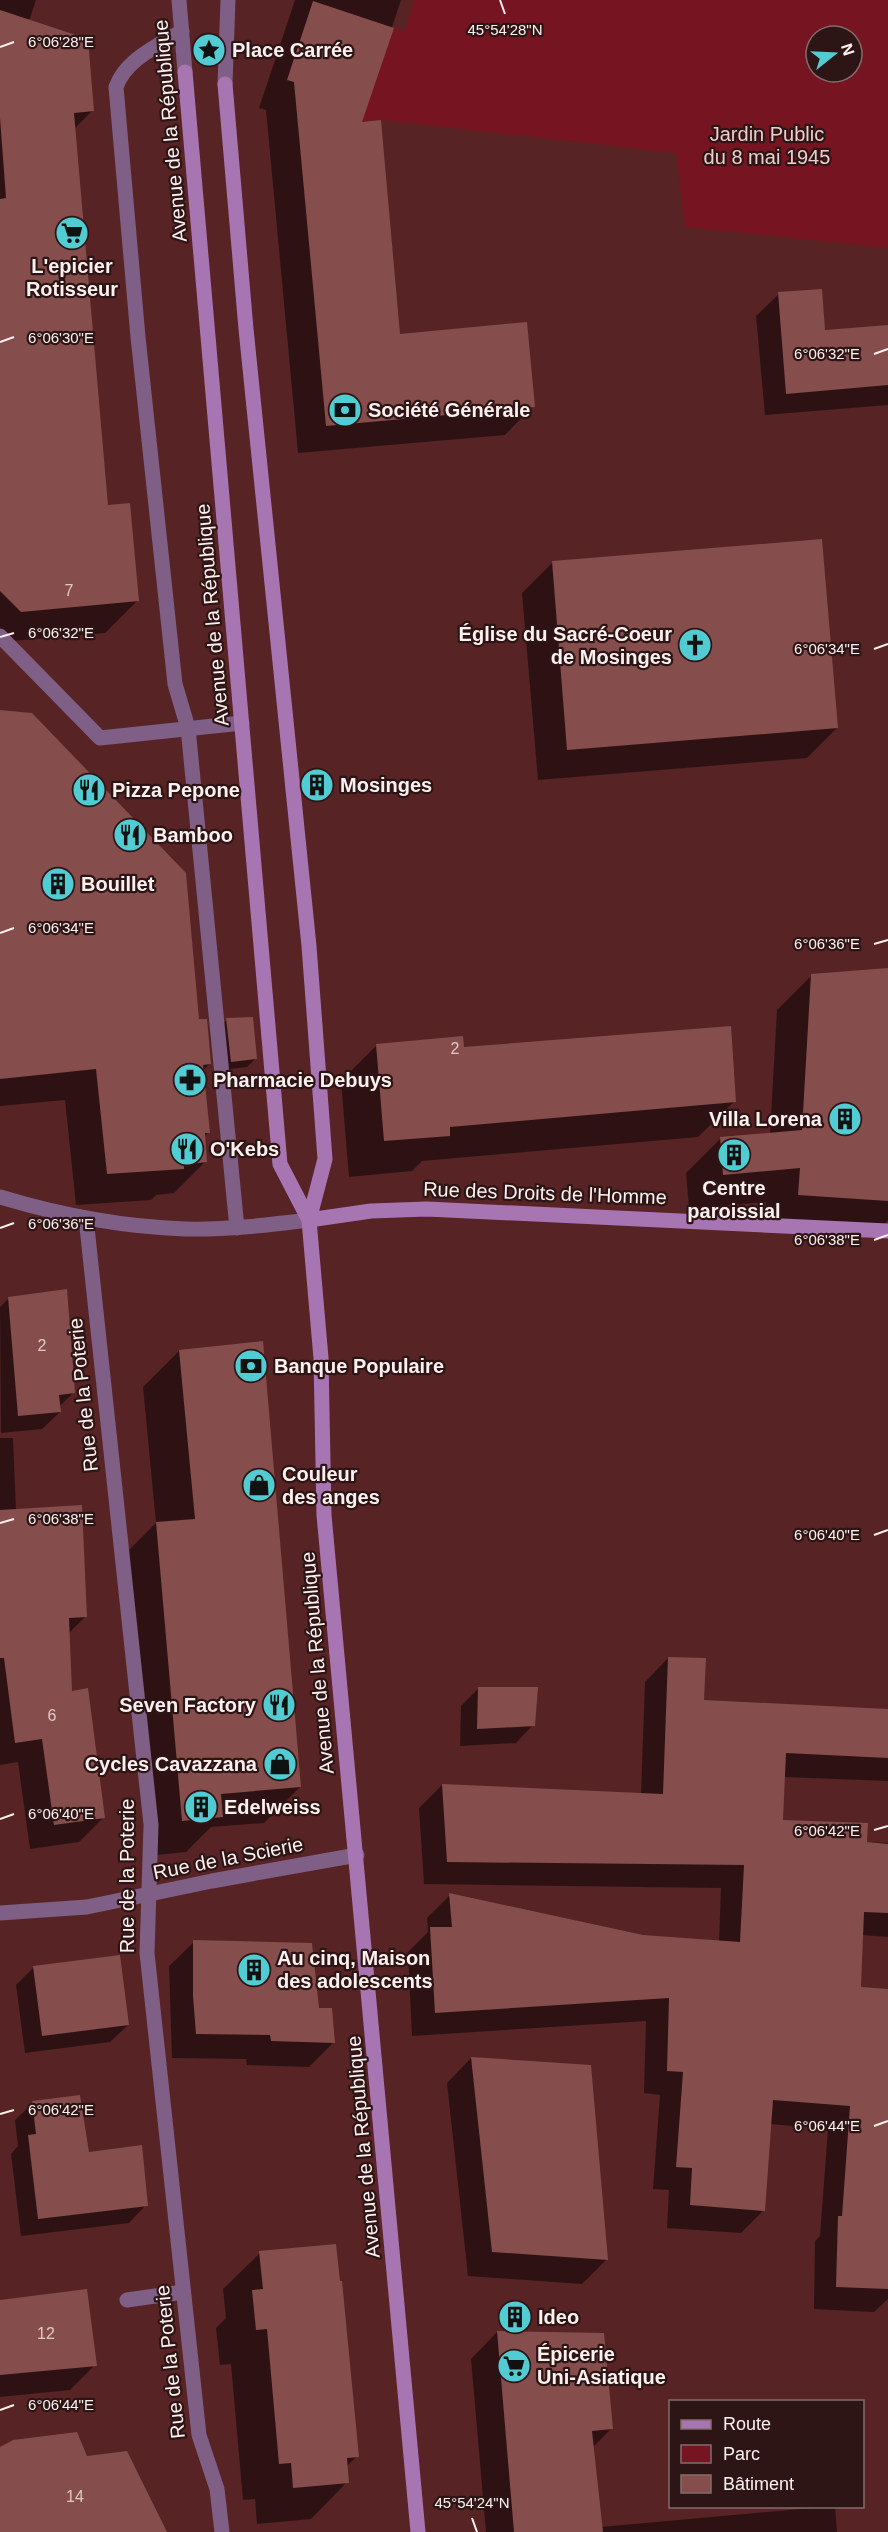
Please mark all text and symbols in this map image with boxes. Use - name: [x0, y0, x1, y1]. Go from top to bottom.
- street label: Avenue de la République: [149, 19, 191, 243]
- text: 45°54'28"N: [467, 21, 543, 38]
- north arrow: [804, 24, 864, 84]
- place icon: Place Carrée: [191, 32, 227, 68]
- text: 6°06'28"E: [28, 33, 94, 50]
- place label: Place Carrée: [232, 39, 353, 61]
- text: N: [838, 41, 858, 58]
- park label: Jardin Public du 8 mai 1945: [704, 123, 830, 168]
- supermarket icon: L'epicier Rotisseur: [54, 215, 90, 251]
- place label: L'epicier Rotisseur: [26, 255, 118, 300]
- text: 6°06'30"E: [28, 329, 94, 346]
- text: 6°06'32"E: [794, 345, 860, 362]
- bank icon: Société Générale: [327, 392, 363, 428]
- place label: Société Générale: [368, 399, 530, 421]
- street label: Avenue de la République: [191, 503, 233, 727]
- house number: 7: [65, 582, 74, 599]
- place label: Église du Sacré-Coeur de Mosinges: [459, 623, 672, 668]
- text: 6°06'32"E: [28, 624, 94, 641]
- church icon: Église du Sacré-Coeur de Mosinges: [677, 627, 713, 663]
- text: 6°06'34"E: [794, 640, 860, 657]
- building icon: Mosinges: [299, 767, 335, 803]
- restaurant icon: Pizza Pepone: [71, 772, 107, 808]
- place label: Mosinges: [340, 774, 432, 796]
- place label: Pizza Pepone: [112, 779, 240, 801]
- restaurant icon: Bamboo: [112, 817, 148, 853]
- place label: Bamboo: [153, 824, 233, 846]
- building icon: Bouillet: [40, 866, 76, 902]
- place label: Bouillet: [81, 873, 155, 895]
- text: 6°06'34"E: [28, 919, 94, 936]
- text: 6°06'36"E: [794, 935, 860, 952]
- house number: 2: [451, 1040, 460, 1057]
- pharmacy icon: Pharmacie Debuys: [172, 1062, 208, 1098]
- place label: Pharmacie Debuys: [213, 1069, 392, 1091]
- building icon: Villa Lorena: [827, 1101, 863, 1137]
- place label: Villa Lorena: [709, 1108, 823, 1130]
- restaurant icon: O'Kebs: [169, 1131, 205, 1167]
- building icon: Centre paroissial: [716, 1137, 752, 1173]
- place label: O'Kebs: [210, 1138, 279, 1160]
- place label: Centre paroissial: [687, 1177, 781, 1222]
- street label: Rue des Droits de l'Homme: [423, 1178, 667, 1208]
- text: 6°06'36"E: [28, 1215, 94, 1232]
- text: 6°06'38"E: [794, 1231, 860, 1248]
- street label: Rue de la Poterie: [64, 1317, 102, 1473]
- house number: 2: [38, 1337, 47, 1354]
- bank icon: Banque Populaire: [233, 1348, 269, 1384]
- place label: Banque Populaire: [274, 1355, 444, 1377]
- place label: Couleur des anges: [282, 1463, 380, 1508]
- shop icon: Couleur des anges: [241, 1467, 277, 1503]
- text: 6°06'38"E: [28, 1510, 94, 1527]
- text: 6°06'40"E: [794, 1526, 860, 1543]
- street label: Avenue de la République: [296, 1551, 338, 1775]
- restaurant icon: Seven Factory: [261, 1687, 297, 1723]
- place label: Seven Factory: [119, 1694, 257, 1716]
- house number: 6: [48, 1707, 57, 1724]
- shop icon: Cycles Cavazzana: [262, 1746, 298, 1782]
- place label: Cycles Cavazzana: [85, 1753, 258, 1775]
- building icon: Edelweiss: [183, 1789, 219, 1825]
- place label: Edelweiss: [224, 1796, 321, 1818]
- street label: Rue de la Poterie: [116, 1799, 138, 1953]
- text: 6°06'40"E: [28, 1805, 94, 1822]
- text: 6°06'42"E: [794, 1822, 860, 1839]
- street label: Rue de la Scierie: [151, 1833, 305, 1883]
- place label: Au cinq, Maison des adolescents: [277, 1947, 433, 1992]
- building icon: Au cinq, Maison des adolescents: [236, 1952, 272, 1988]
- street label: Avenue de la République: [342, 2035, 384, 2259]
- text: 6°06'42"E: [28, 2101, 94, 2118]
- text: 6°06'44"E: [794, 2117, 860, 2134]
- street label: Rue de la Poterie: [151, 2284, 189, 2440]
- building icon: Ideo: [497, 2299, 533, 2335]
- place label: Ideo: [538, 2306, 579, 2328]
- house number: 12: [37, 2325, 55, 2342]
- place label: Épicerie Uni-Asiatique: [537, 2343, 666, 2388]
- supermarket icon: Épicerie Uni-Asiatique: [496, 2348, 532, 2384]
- text: 6°06'44"E: [28, 2396, 94, 2413]
- legend: [669, 2400, 864, 2508]
- text: Route: [723, 2414, 771, 2434]
- text: Parc: [723, 2444, 760, 2464]
- text: Bâtiment: [723, 2474, 794, 2494]
- house number: 14: [66, 2488, 84, 2505]
- text: 45°54'24"N: [434, 2494, 510, 2511]

